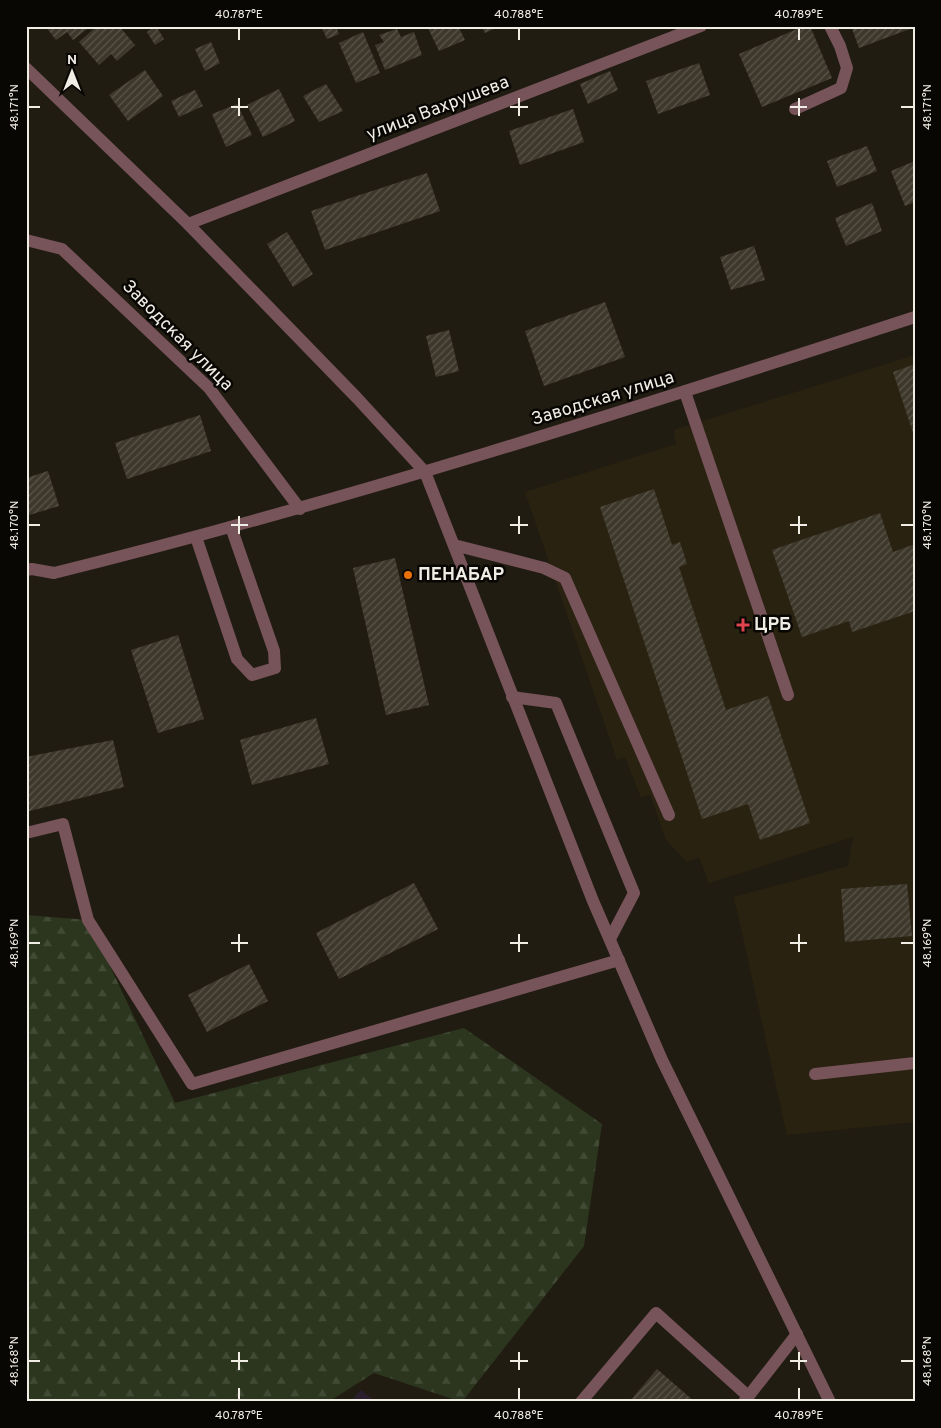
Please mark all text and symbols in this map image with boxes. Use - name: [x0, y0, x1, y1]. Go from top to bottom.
- text: 40.787°E: [215, 7, 263, 23]
- text: 40.788°E: [494, 7, 544, 23]
- text: 40.789°E: [775, 7, 823, 23]
- north arrow: [48, 48, 98, 98]
- text: N: [67, 52, 77, 69]
- street label: улица Вахрушева: [363, 71, 513, 147]
- text: 48.171°N: [7, 84, 23, 130]
- text: 48.171°N: [920, 84, 936, 130]
- street label: Заводская улица: [116, 275, 238, 397]
- street label: Заводская улица: [529, 366, 677, 432]
- text: 48.170°N: [7, 501, 23, 549]
- text: 48.170°N: [920, 501, 936, 549]
- place label: ПЕНАБАР: [418, 564, 504, 587]
- marker: ПЕНАБАР: [402, 569, 414, 581]
- place label: ЦРБ: [754, 614, 791, 637]
- marker: ЦРБ: [736, 618, 750, 632]
- text: 48.169°N: [7, 918, 23, 968]
- text: 48.169°N: [920, 918, 936, 968]
- text: 48.168°N: [7, 1336, 23, 1386]
- text: 48.168°N: [920, 1336, 936, 1386]
- text: 40.787°E: [215, 1408, 263, 1424]
- text: 40.788°E: [494, 1408, 544, 1424]
- text: 40.789°E: [775, 1408, 823, 1424]

